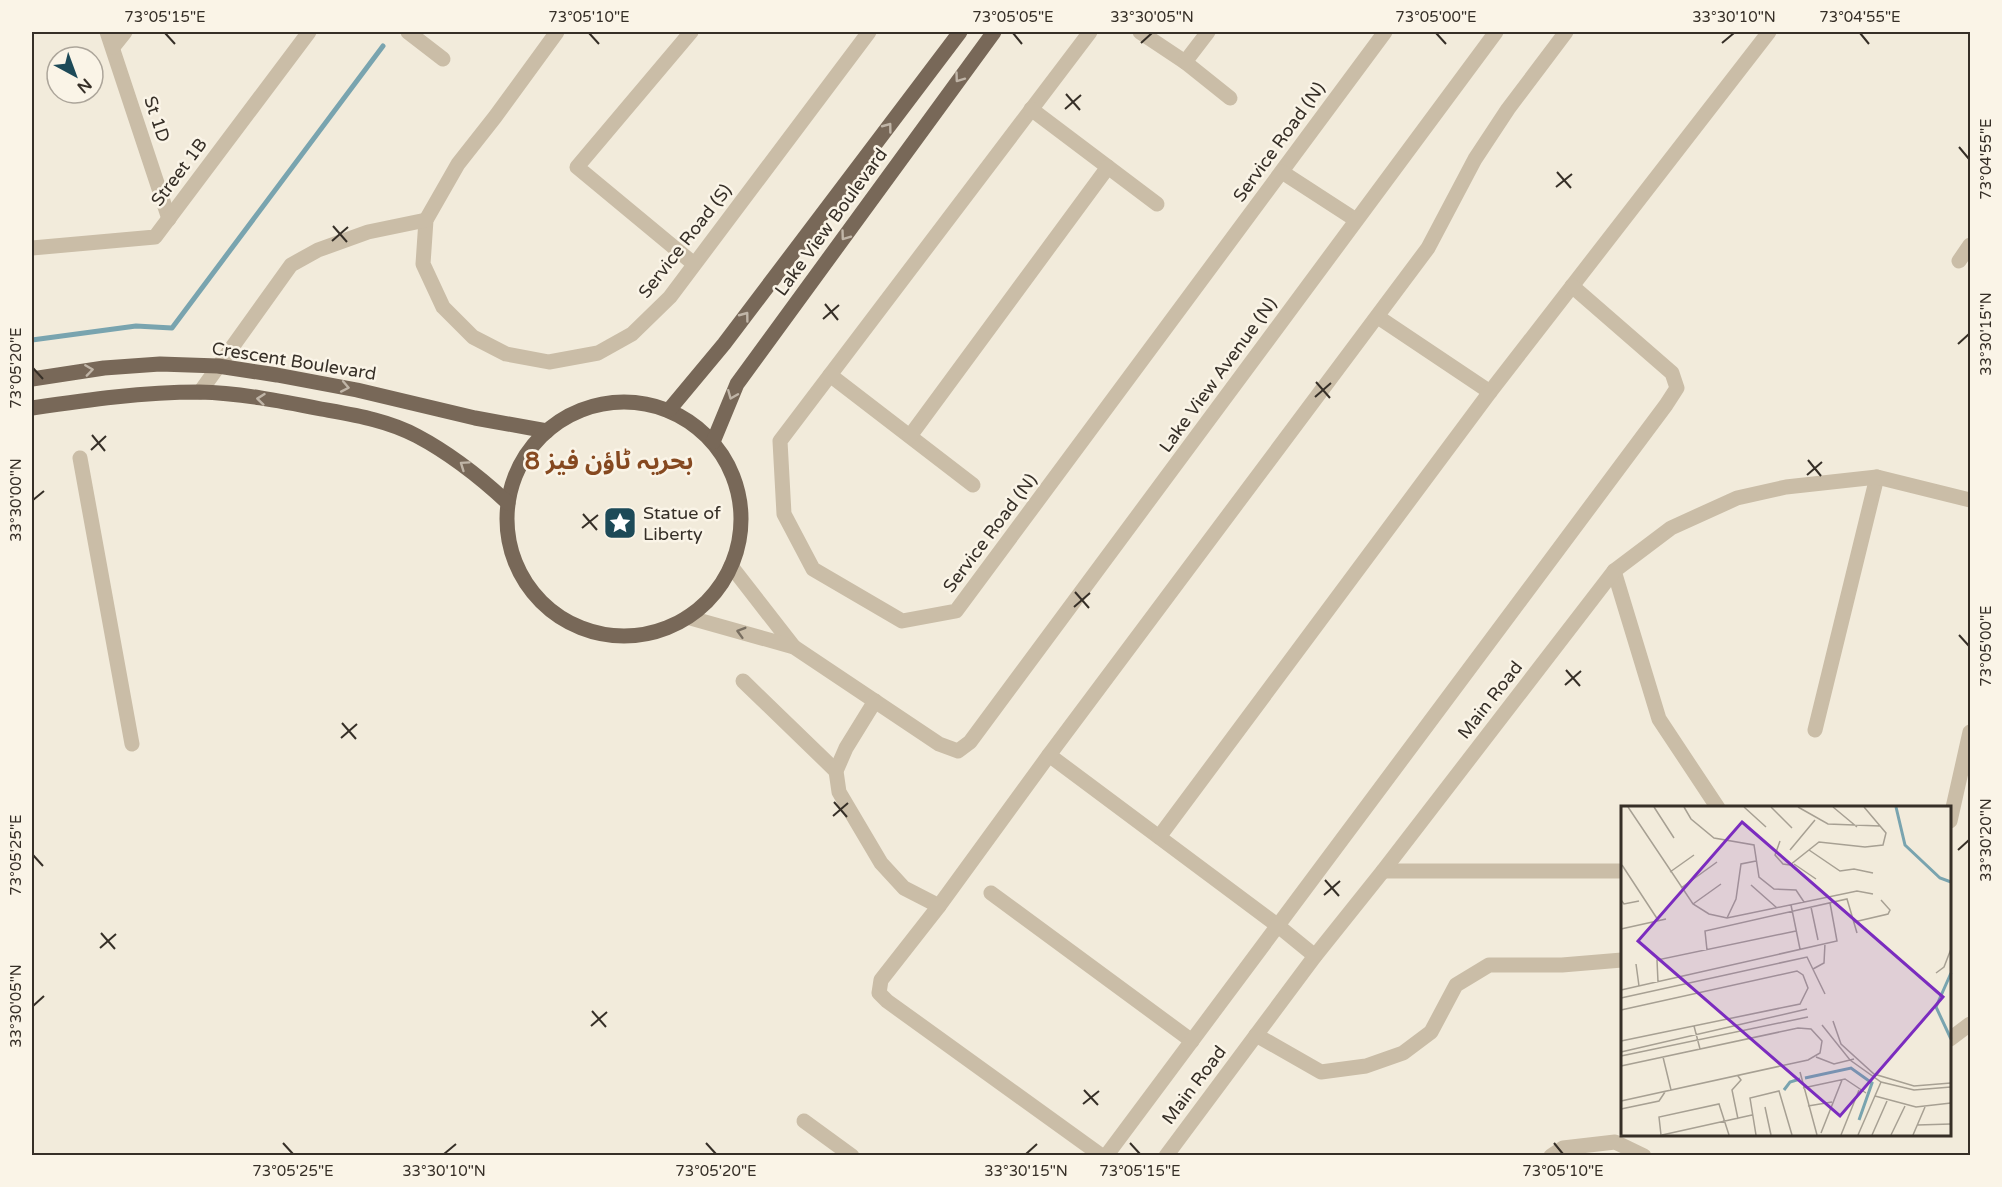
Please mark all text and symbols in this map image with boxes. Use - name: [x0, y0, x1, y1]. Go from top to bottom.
- text: 73°05'15"E: [124, 8, 206, 26]
- text: 73°05'10"E: [548, 8, 630, 26]
- text: 73°05'05"E: [972, 8, 1054, 26]
- text: 33°30'05"N: [1110, 8, 1194, 26]
- text: 73°05'00"E: [1395, 8, 1477, 26]
- text: 33°30'10"N: [1692, 8, 1776, 26]
- text: 73°04'55"E: [1819, 8, 1901, 26]
- north arrow: [45, 45, 105, 105]
- one-way arrow: [955, 72, 966, 83]
- text: N: [73, 74, 96, 97]
- street label: Service Road (N): [1228, 78, 1330, 206]
- street label: St 1D: [139, 93, 175, 145]
- text: 73°04'55"E: [1977, 118, 1995, 200]
- one-way arrow: [881, 123, 892, 134]
- street label: Street 1B: [146, 133, 212, 211]
- street label: Lake View Boulevard: [770, 144, 892, 300]
- street label: Service Road (S): [634, 180, 736, 302]
- one-way arrow: [841, 230, 852, 241]
- text: 33°30'15"N: [1977, 292, 1995, 376]
- street label: Lake View Avenue (N): [1154, 293, 1282, 457]
- one-way arrow: [738, 312, 749, 323]
- text: 73°05'20"E: [7, 327, 25, 409]
- street label: Crescent Boulevard: [210, 337, 378, 385]
- one-way arrow: [85, 365, 94, 377]
- one-way arrow: [340, 380, 350, 393]
- one-way arrow: [727, 389, 739, 400]
- one-way arrow: [257, 393, 266, 406]
- district label: بحریہ ٹاؤن فیز 8: [525, 447, 693, 476]
- text: 33°30'00"N: [7, 458, 25, 542]
- one-way arrow: [460, 461, 471, 472]
- street label: Service Road (N): [938, 469, 1042, 597]
- place label: Statue of Liberty: [643, 502, 721, 545]
- place icon: Statue of Liberty: [602, 505, 638, 541]
- text: 73°05'00"E: [1977, 605, 1995, 687]
- one-way arrow: [736, 627, 746, 639]
- street label: Main Road: [1453, 657, 1527, 743]
- text: 33°30'20"N: [1977, 798, 1995, 882]
- inset map: [1621, 806, 1951, 1136]
- text: 73°05'25"E: [7, 814, 25, 896]
- text: 33°30'05"N: [7, 964, 25, 1048]
- street label: Main Road: [1157, 1041, 1231, 1129]
- text: 73°05'25"E: [252, 1162, 334, 1180]
- text: 33°30'10"N: [402, 1162, 486, 1180]
- text: 73°05'20"E: [675, 1162, 757, 1180]
- text: 33°30'15"N: [984, 1162, 1068, 1180]
- text: 73°05'15"E: [1099, 1162, 1181, 1180]
- text: 73°05'10"E: [1522, 1162, 1604, 1180]

